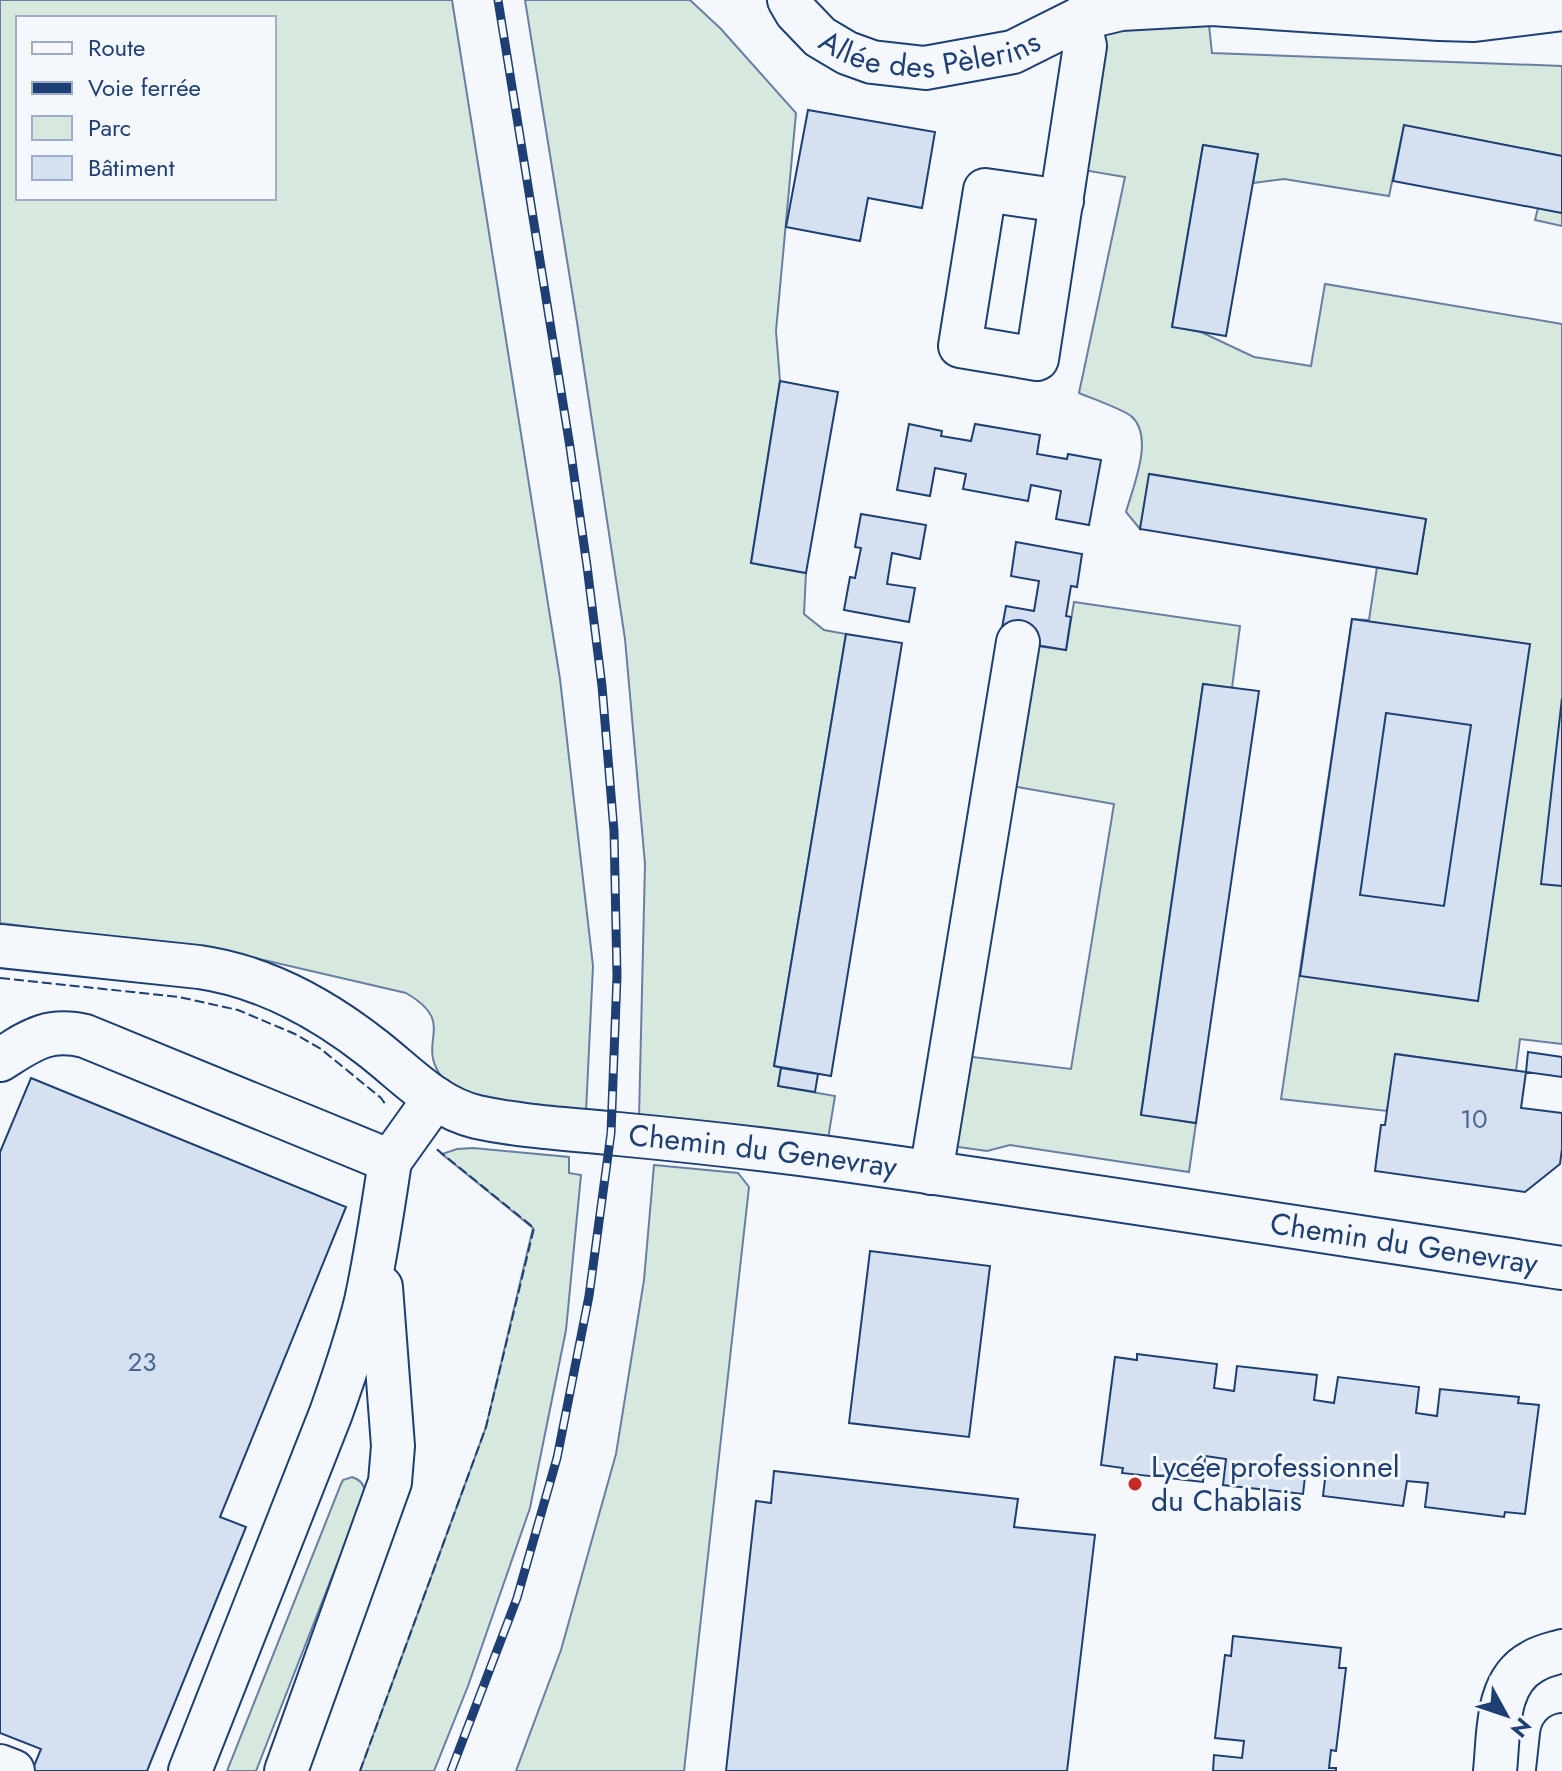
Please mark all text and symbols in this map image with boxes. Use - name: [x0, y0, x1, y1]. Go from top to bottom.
- street label: Allée des Pèlerins: [817, 10, 1045, 50]
- legend: [16, 16, 276, 200]
- text: Allée des Pèlerins: [811, 19, 1047, 89]
- text: Route: [88, 30, 145, 65]
- text: Voie ferrée: [88, 70, 201, 105]
- text: Parc: [88, 110, 131, 145]
- text: Bâtiment: [88, 150, 175, 185]
- house number: 10: [1460, 1100, 1488, 1138]
- street label: Chemin du Genevray: [627, 1113, 901, 1188]
- street label: Chemin du Genevray: [1267, 1201, 1542, 1285]
- house number: 23: [128, 1343, 157, 1381]
- place label: Lycée professionnel du Chablais: [1151, 1445, 1400, 1522]
- marker: Lycée professionnel du Chablais: [1126, 1475, 1144, 1493]
- north arrow: [1466, 1675, 1546, 1755]
- text: N: [1503, 1711, 1539, 1745]

